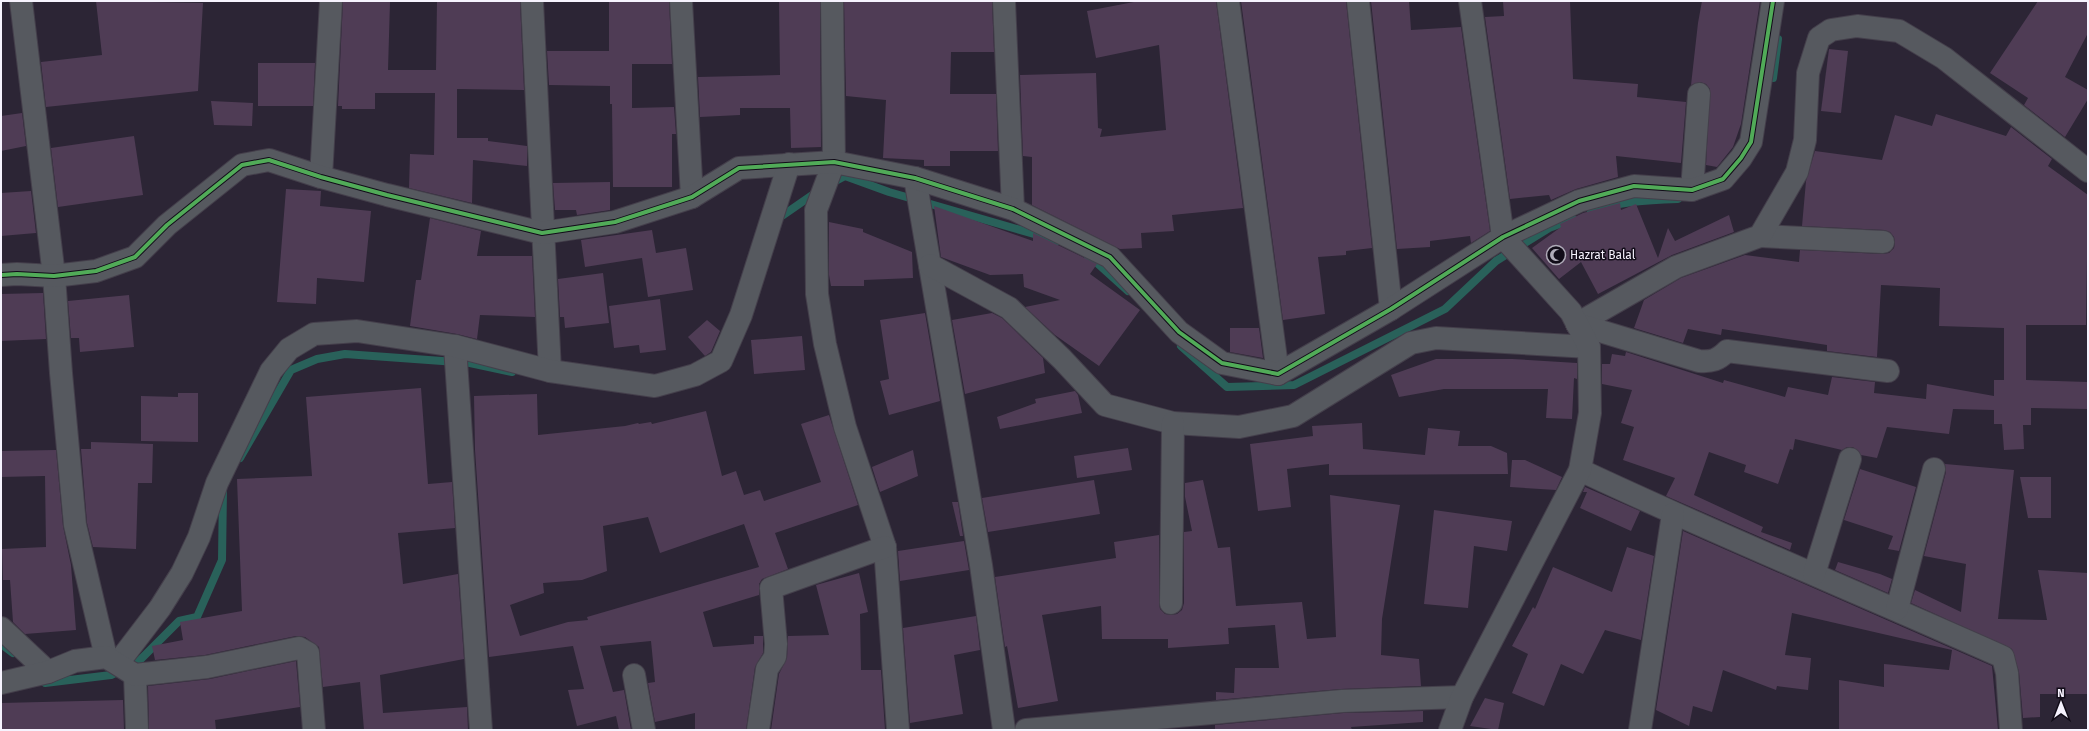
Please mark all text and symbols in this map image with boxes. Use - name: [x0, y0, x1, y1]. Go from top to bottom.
- mosque icon: Hazrat Balal: [1545, 244, 1567, 266]
- place label: Hazrat Balal: [1570, 248, 1636, 262]
- north arrow: [2041, 683, 2081, 723]
- text: N: [2057, 687, 2065, 700]

